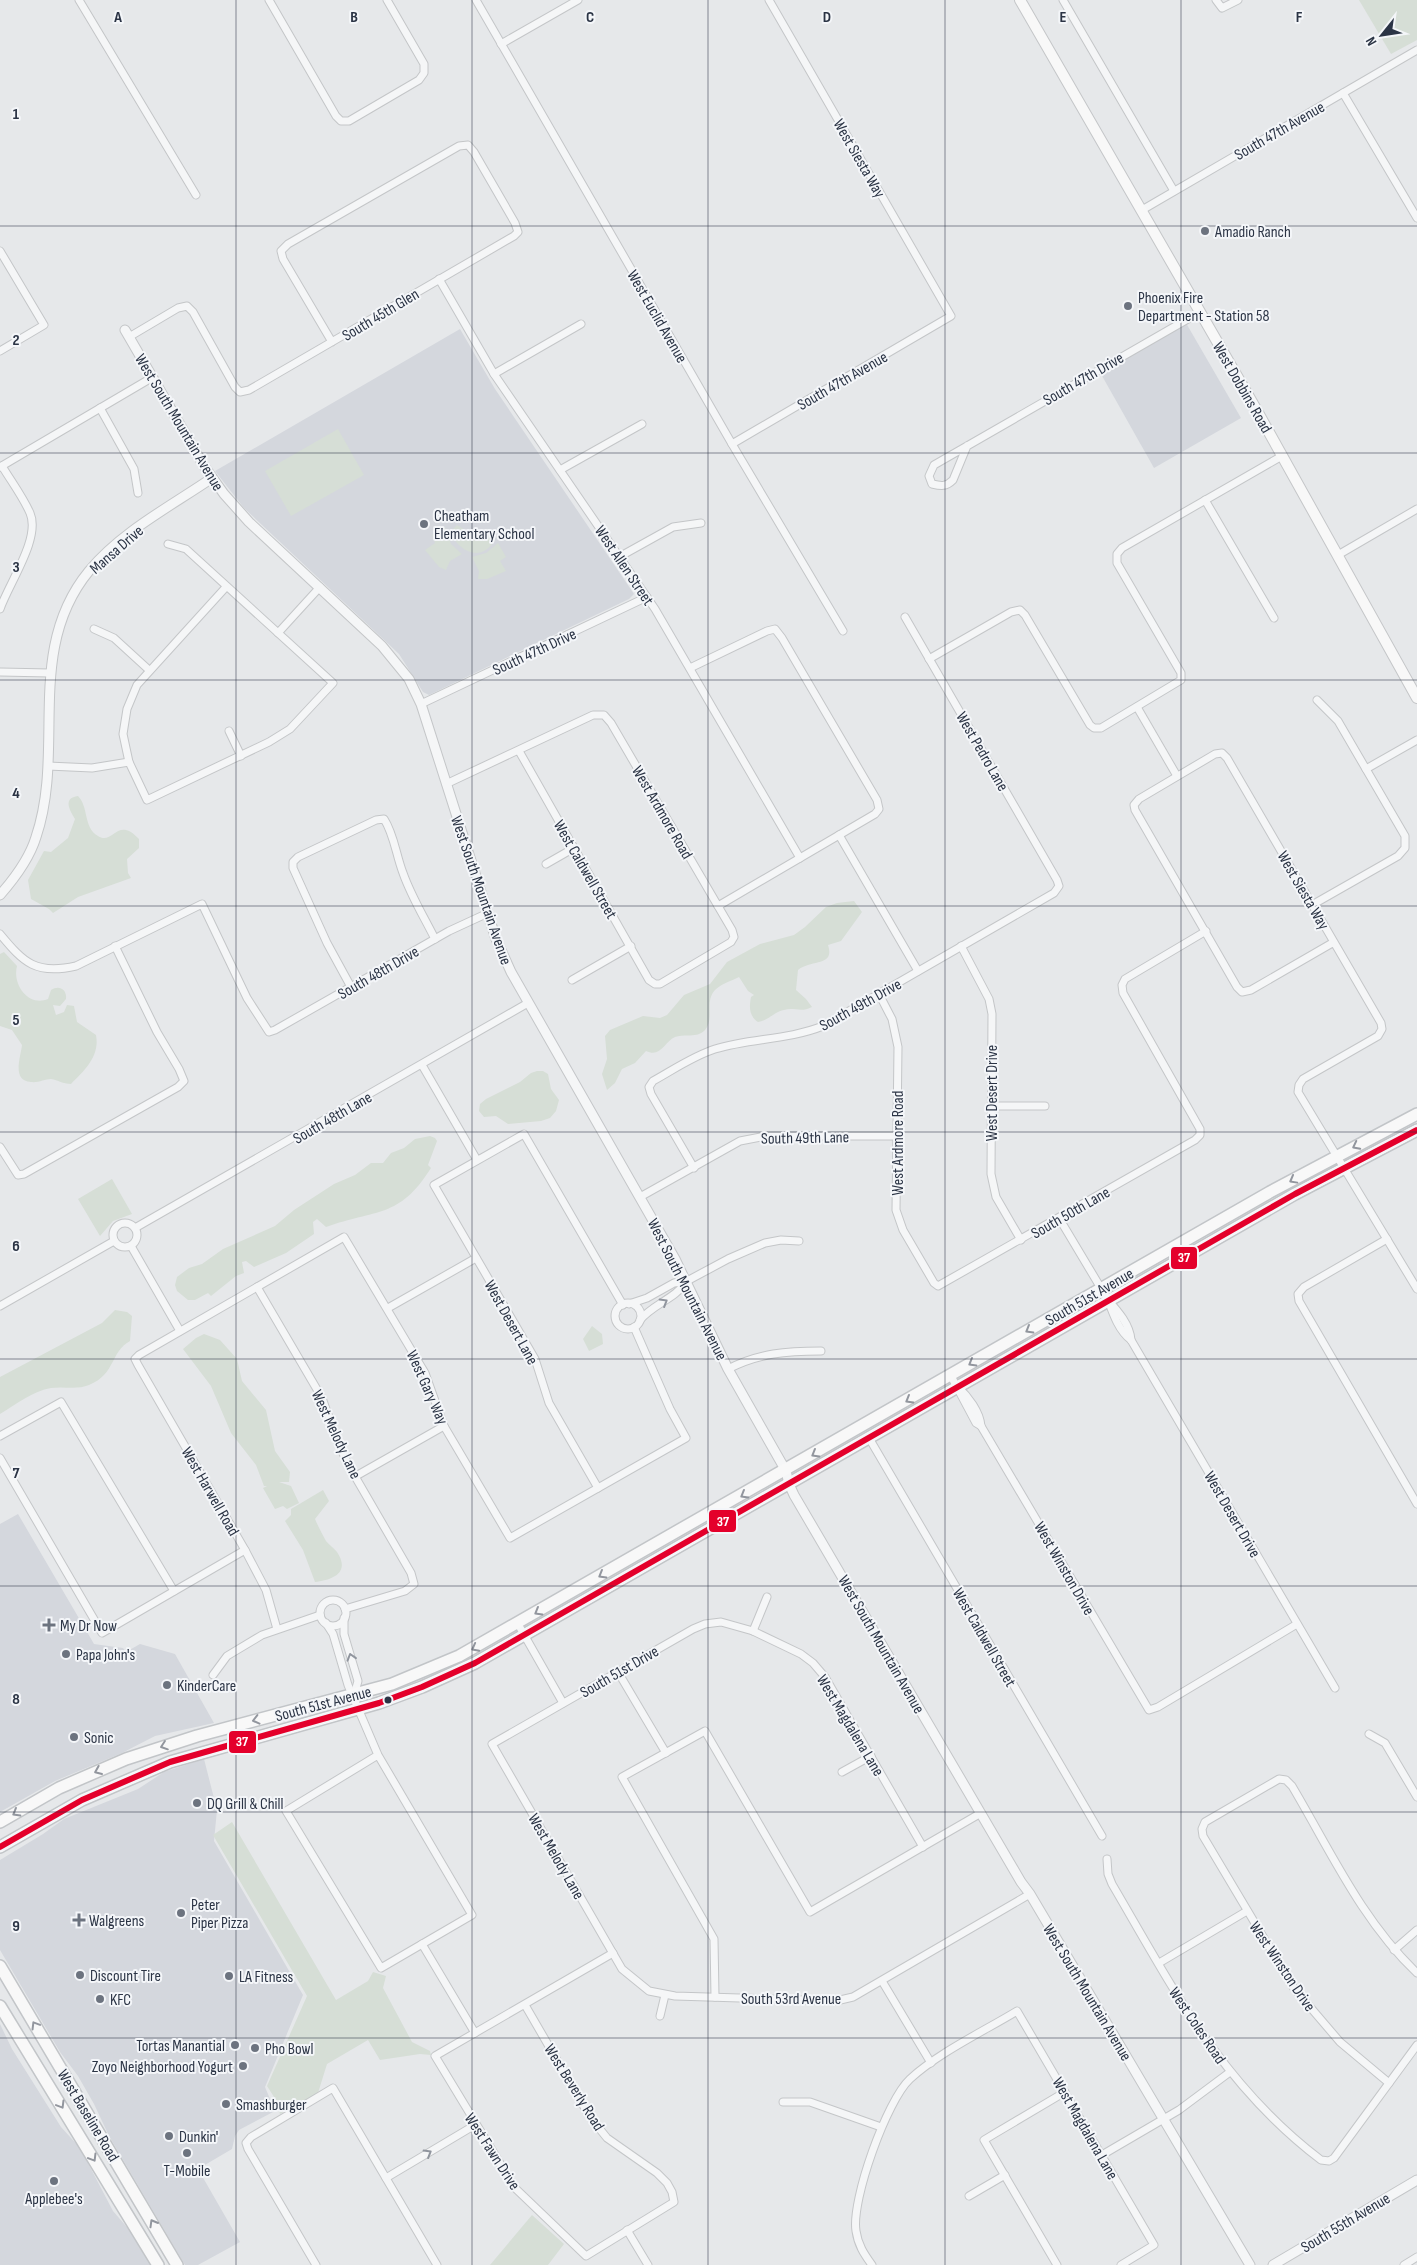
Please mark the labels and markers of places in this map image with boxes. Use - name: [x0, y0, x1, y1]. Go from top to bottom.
- place label: Amadio Ranch: [1214, 223, 1291, 242]
- marker: Amadio Ranch: [1199, 225, 1211, 237]
- place label: Phoenix Fire Department - Station 58: [1138, 289, 1269, 326]
- marker: Phoenix Fire Department - Station 58: [1122, 300, 1134, 312]
- place label: Cheatham Elementary School: [434, 507, 534, 544]
- marker: Cheatham Elementary School: [418, 518, 430, 530]
- place label: My Dr Now: [60, 1617, 117, 1636]
- marker: My Dr Now: [42, 1618, 56, 1632]
- place label: Papa John's: [76, 1646, 136, 1665]
- marker: Papa John's: [60, 1648, 72, 1660]
- place label: KinderCare: [177, 1677, 236, 1696]
- marker: KinderCare: [161, 1679, 173, 1691]
- unlabelled marker: [383, 1695, 393, 1705]
- place label: Sonic: [84, 1729, 114, 1748]
- marker: Sonic: [68, 1731, 80, 1743]
- place label: DQ Grill & Chill: [207, 1795, 284, 1814]
- marker: DQ Grill & Chill: [191, 1797, 203, 1809]
- place label: Peter Piper Pizza: [191, 1896, 248, 1933]
- marker: Peter Piper Pizza: [175, 1907, 187, 1919]
- place label: Walgreens: [89, 1912, 145, 1931]
- marker: Walgreens: [73, 1914, 85, 1926]
- place label: Discount Tire: [90, 1967, 161, 1986]
- place label: LA Fitness: [239, 1968, 293, 1987]
- marker: Discount Tire: [74, 1969, 86, 1981]
- marker: LA Fitness: [223, 1970, 235, 1982]
- place label: KFC: [110, 1991, 131, 2010]
- marker: KFC: [94, 1993, 106, 2005]
- place label: Tortas Manantial: [136, 2037, 225, 2056]
- marker: Tortas Manantial: [229, 2039, 241, 2051]
- place label: Pho Bowl: [265, 2040, 313, 2059]
- marker: Pho Bowl: [249, 2042, 261, 2054]
- place label: Zoyo Neighborhood Yogurt: [92, 2058, 233, 2077]
- marker: Zoyo Neighborhood Yogurt: [237, 2060, 249, 2072]
- place label: Smashburger: [236, 2096, 307, 2115]
- marker: Smashburger: [220, 2098, 232, 2110]
- place label: Dunkin': [179, 2128, 218, 2147]
- marker: Dunkin': [163, 2130, 175, 2142]
- marker: T-Mobile: [181, 2147, 193, 2159]
- place label: T-Mobile: [164, 2162, 210, 2181]
- marker: Applebee's: [48, 2175, 60, 2187]
- place label: Applebee's: [24, 2190, 83, 2209]

